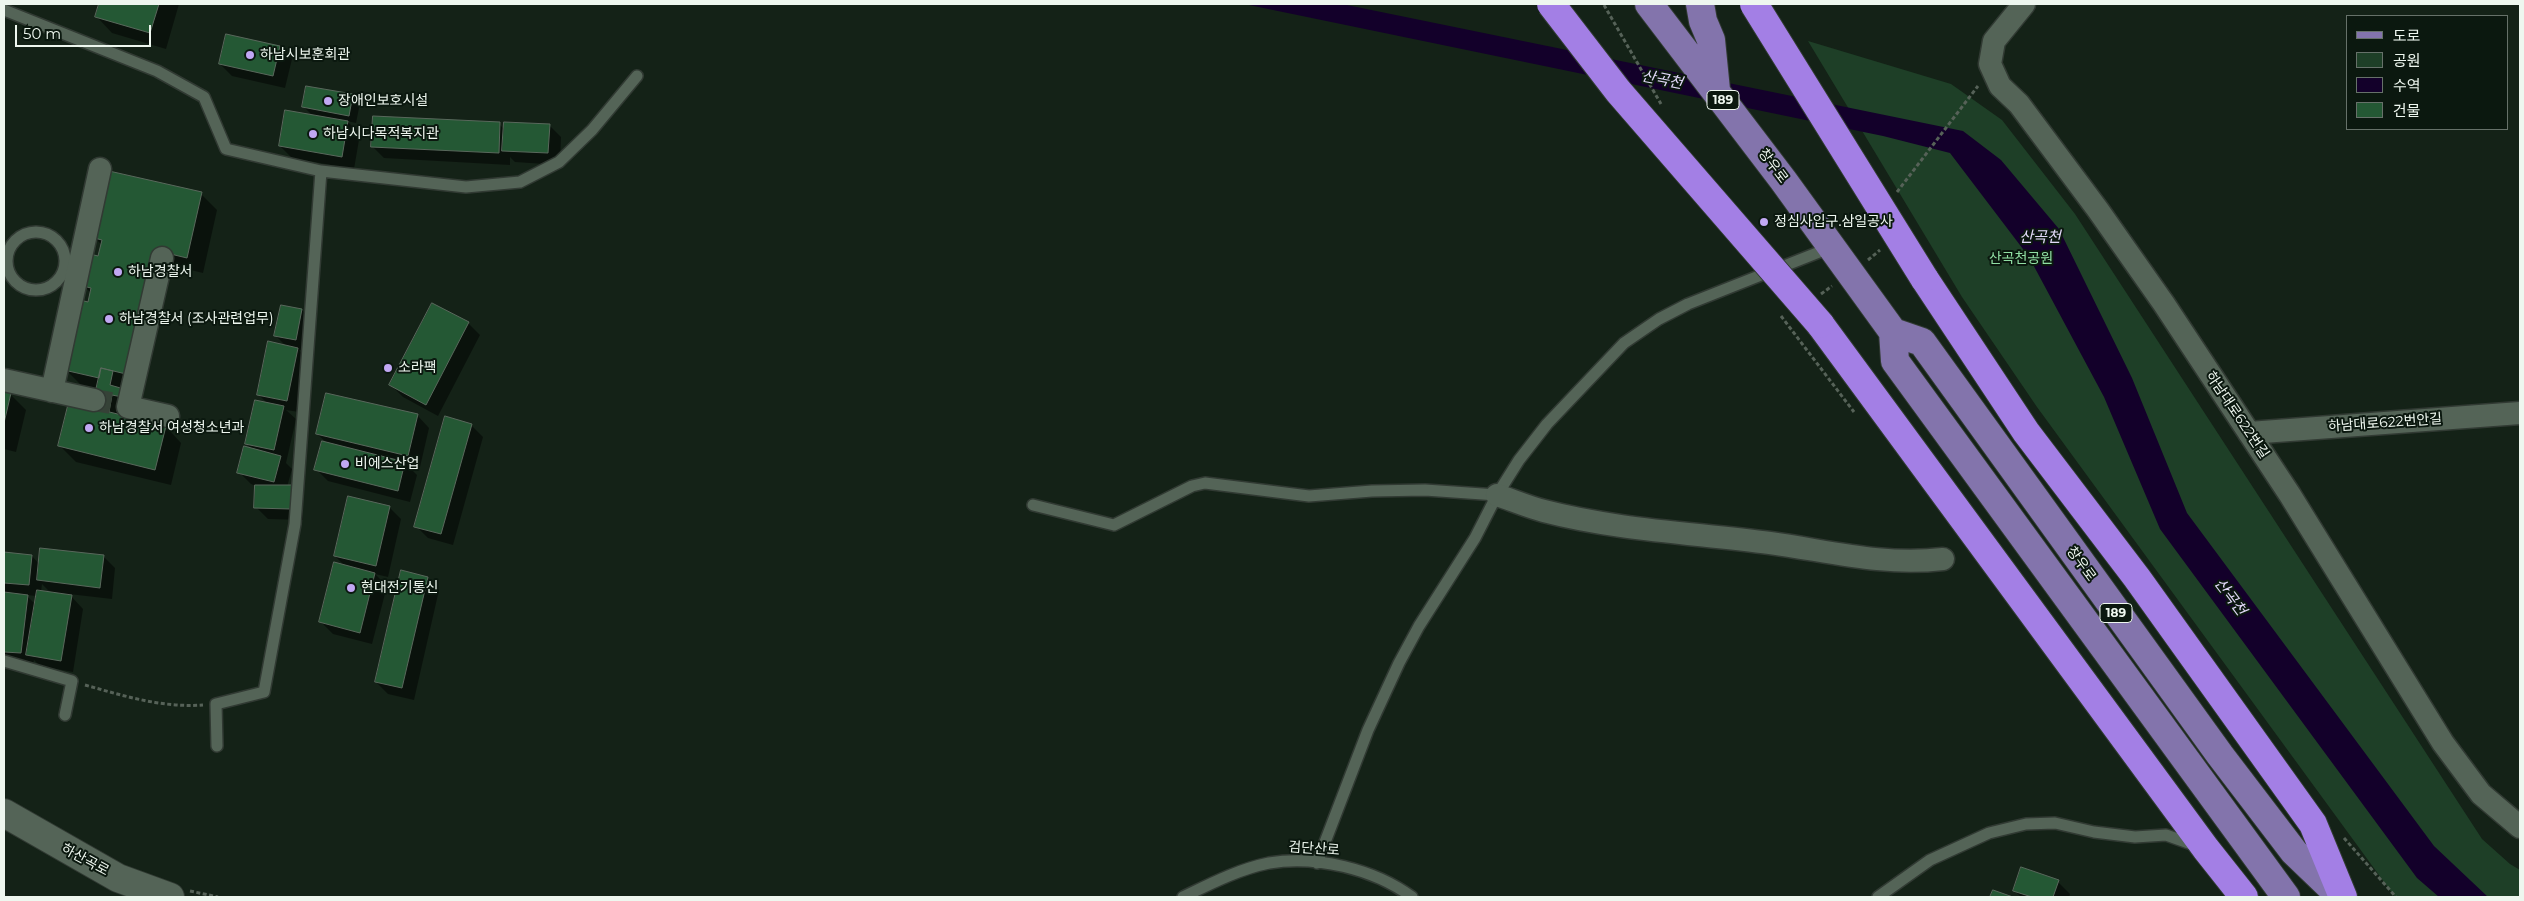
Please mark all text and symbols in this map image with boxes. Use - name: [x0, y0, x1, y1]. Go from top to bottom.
- scale bar: [18, 15, 154, 47]
- legend: [2346, 15, 2509, 130]
- text: 50 m: [23, 24, 61, 43]
- text: 도로: [2393, 26, 2421, 45]
- place label: 하남시보훈회관: [260, 47, 350, 63]
- marker: 하남시보훈회관: [244, 49, 256, 61]
- text: 공원: [2393, 51, 2421, 70]
- water label: 산곡천: [1640, 67, 1684, 93]
- text: 수역: [2393, 76, 2421, 95]
- road number: 189: [1707, 90, 1739, 110]
- place label: 장애인보호시설: [338, 93, 428, 109]
- marker: 장애인보호시설: [322, 95, 334, 107]
- text: 건물: [2393, 101, 2421, 120]
- place label: 하남시다목적복지관: [323, 126, 439, 142]
- marker: 하남시다목적복지관: [307, 128, 319, 140]
- street label: 창우로: [1755, 146, 1791, 186]
- place label: 정심사입구.삼일공사: [1774, 214, 1893, 230]
- marker: 정심사입구.삼일공사: [1758, 216, 1770, 228]
- water label: 산곡천: [2019, 229, 2061, 247]
- park label: 산곡천공원: [1989, 251, 2053, 267]
- place label: 하남경찰서: [128, 264, 192, 280]
- marker: 하남경찰서: [112, 266, 124, 278]
- place label: 하남경찰서 (조사관련업무): [119, 311, 274, 327]
- marker: 하남경찰서 (조사관련업무): [103, 313, 115, 325]
- place label: 소라팩: [398, 360, 437, 376]
- marker: 소라팩: [382, 362, 394, 374]
- street label: 하남대로622번길: [2202, 368, 2272, 462]
- street label: 하남대로622번안길: [2327, 411, 2443, 435]
- place label: 하남경찰서 여성청소년과: [99, 420, 244, 436]
- marker: 하남경찰서 여성청소년과: [83, 422, 95, 434]
- place label: 비에스산업: [355, 456, 419, 472]
- marker: 비에스산업: [339, 458, 351, 470]
- street label: 창우로: [2063, 543, 2099, 585]
- water label: 산곡천: [2210, 575, 2250, 619]
- place label: 현대전기통신: [361, 580, 438, 596]
- marker: 현대전기통신: [345, 582, 357, 594]
- road number: 189: [2100, 604, 2132, 622]
- street label: 검단산로: [1288, 839, 1340, 859]
- street label: 하산곡로: [58, 840, 112, 880]

